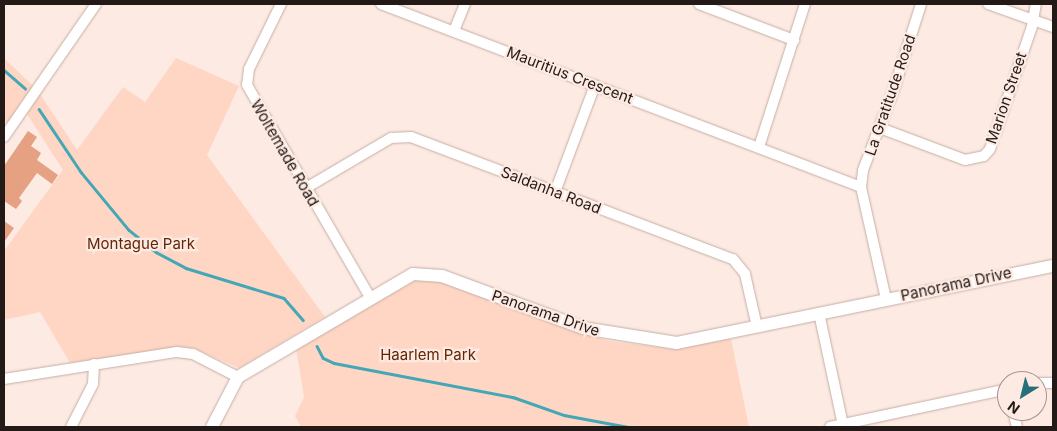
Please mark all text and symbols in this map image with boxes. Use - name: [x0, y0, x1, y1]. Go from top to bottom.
- street label: La Gratitude Road: [861, 32, 919, 158]
- street label: Mauritius Crescent: [504, 43, 636, 107]
- street label: Marion Street: [982, 50, 1030, 146]
- street label: Woltemade Road: [247, 96, 323, 210]
- street label: Saldanha Road: [498, 163, 604, 217]
- park label: Montague Park: [87, 235, 195, 253]
- street label: Panorama Drive: [899, 263, 1013, 305]
- street label: Panorama Drive: [490, 286, 602, 340]
- park label: Haarlem Park: [380, 346, 476, 364]
- north arrow: [997, 371, 1047, 421]
- text: N: [1004, 398, 1023, 418]

